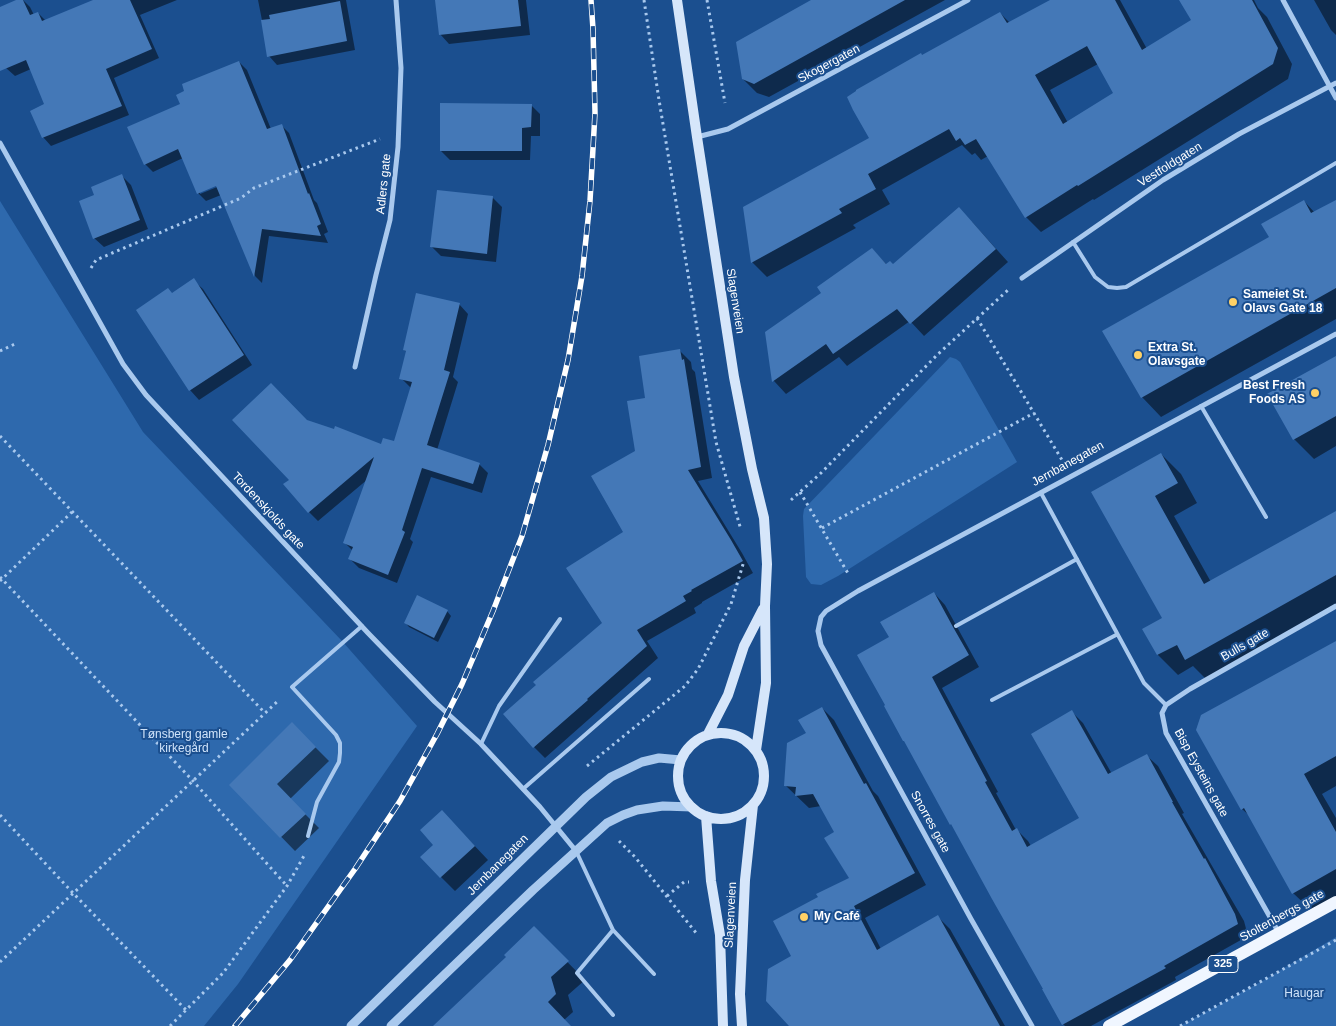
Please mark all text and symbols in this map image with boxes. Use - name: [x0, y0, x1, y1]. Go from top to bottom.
- street label: Skogergaten: [796, 42, 862, 86]
- street label: Vestfoldgaten: [1135, 140, 1205, 190]
- street label: Adlers gate: [374, 153, 394, 215]
- street label: Slagenveien: [723, 267, 747, 335]
- place label: Sameiet St. Olavs Gate 18: [1243, 288, 1322, 316]
- marker: Sameiet St. Olavs Gate 18: [1227, 296, 1239, 308]
- place label: Extra St. Olavsgate: [1148, 341, 1205, 369]
- marker: Extra St. Olavsgate: [1132, 349, 1144, 361]
- place label: Best Fresh Foods AS: [1243, 379, 1305, 407]
- marker: Best Fresh Foods AS: [1309, 387, 1321, 399]
- street label: Jernbanegaten: [1029, 438, 1107, 490]
- street label: Tordenskjolds gate: [229, 469, 307, 553]
- street label: Bulls gate: [1219, 626, 1271, 664]
- street label: Bisp Eysteins gate: [1171, 726, 1231, 820]
- park label: Tønsberg gamle kirkegård: [140, 728, 228, 756]
- street label: Snorres gate: [907, 788, 953, 856]
- street label: Jernbanegaten: [465, 832, 531, 898]
- street label: Slagenveien: [722, 882, 740, 948]
- street label: Stoltenbergs gate: [1237, 887, 1327, 945]
- place label: My Café: [814, 910, 860, 924]
- marker: My Café: [798, 911, 810, 923]
- road number: 325: [1208, 956, 1238, 972]
- park label: Haugar: [1284, 987, 1324, 1001]

